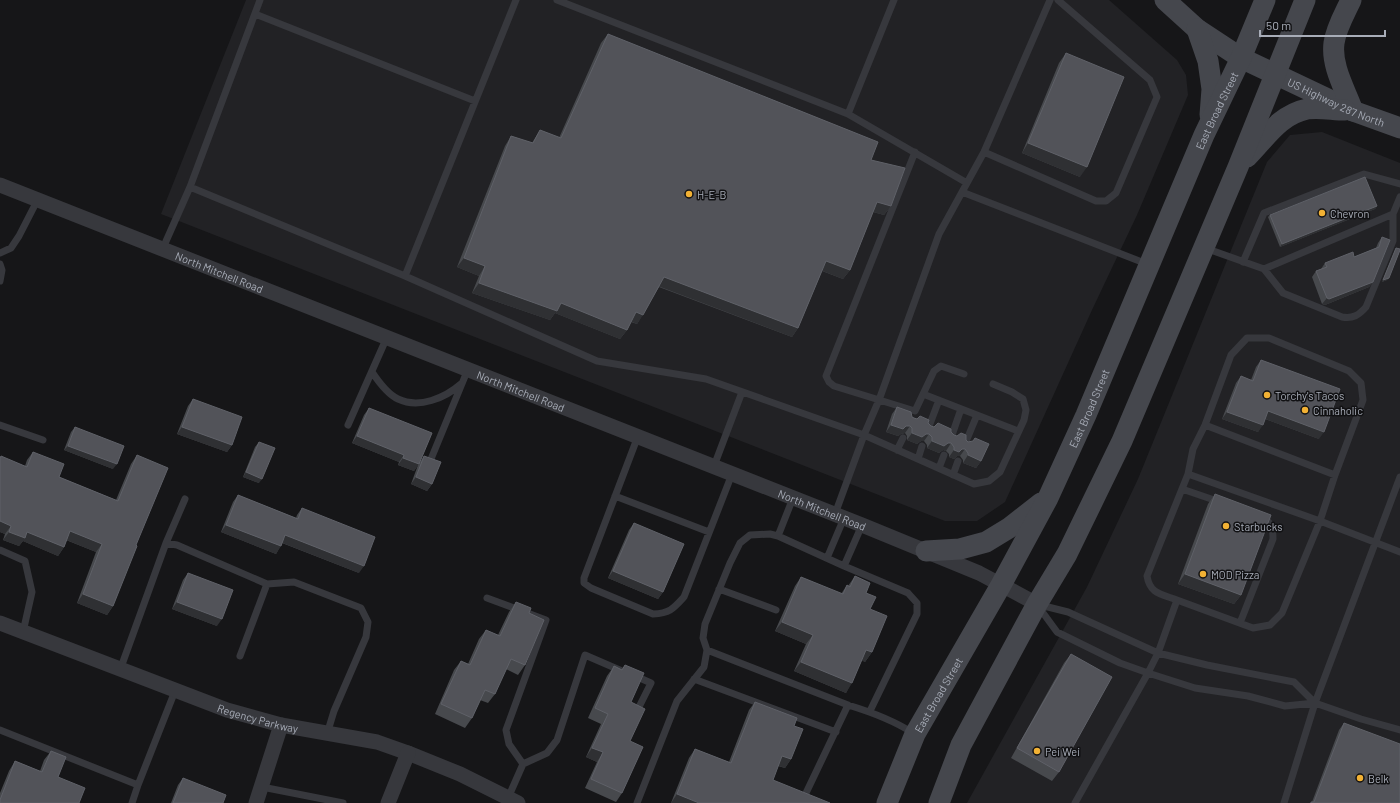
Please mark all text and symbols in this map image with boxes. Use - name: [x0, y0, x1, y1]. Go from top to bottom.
- scale bar: [1260, 12, 1385, 38]
- text: 50 m: [1266, 18, 1291, 32]
- street label: East Broad Street: [1192, 69, 1240, 151]
- street label: US Highway 287 North: [1286, 75, 1387, 129]
- place label: H-E-B: [697, 188, 727, 201]
- marker: H-E-B: [684, 189, 694, 199]
- place label: Chevron: [1330, 207, 1369, 220]
- marker: Chevron: [1317, 208, 1327, 218]
- street label: North Mitchell Road: [174, 248, 265, 295]
- street label: North Mitchell Road: [475, 367, 567, 414]
- street label: East Broad Street: [1066, 367, 1111, 449]
- place label: Torchy's Tacos: [1275, 389, 1344, 402]
- marker: Torchy's Tacos: [1262, 390, 1272, 400]
- place label: Cinnaholic: [1313, 404, 1363, 417]
- marker: Cinnaholic: [1300, 405, 1310, 415]
- street label: North Mitchell Road: [777, 486, 868, 533]
- place label: Starbucks: [1234, 520, 1282, 533]
- marker: Starbucks: [1221, 521, 1231, 531]
- place label: MOD Pizza: [1211, 568, 1259, 581]
- marker: MOD Pizza: [1198, 569, 1208, 579]
- street label: East Broad Street: [911, 655, 965, 734]
- street label: Regency Parkway: [216, 700, 299, 734]
- place label: Pei Wei: [1045, 745, 1080, 758]
- marker: Pei Wei: [1032, 746, 1042, 756]
- place label: Belk: [1368, 772, 1389, 785]
- marker: Belk: [1355, 773, 1365, 783]

